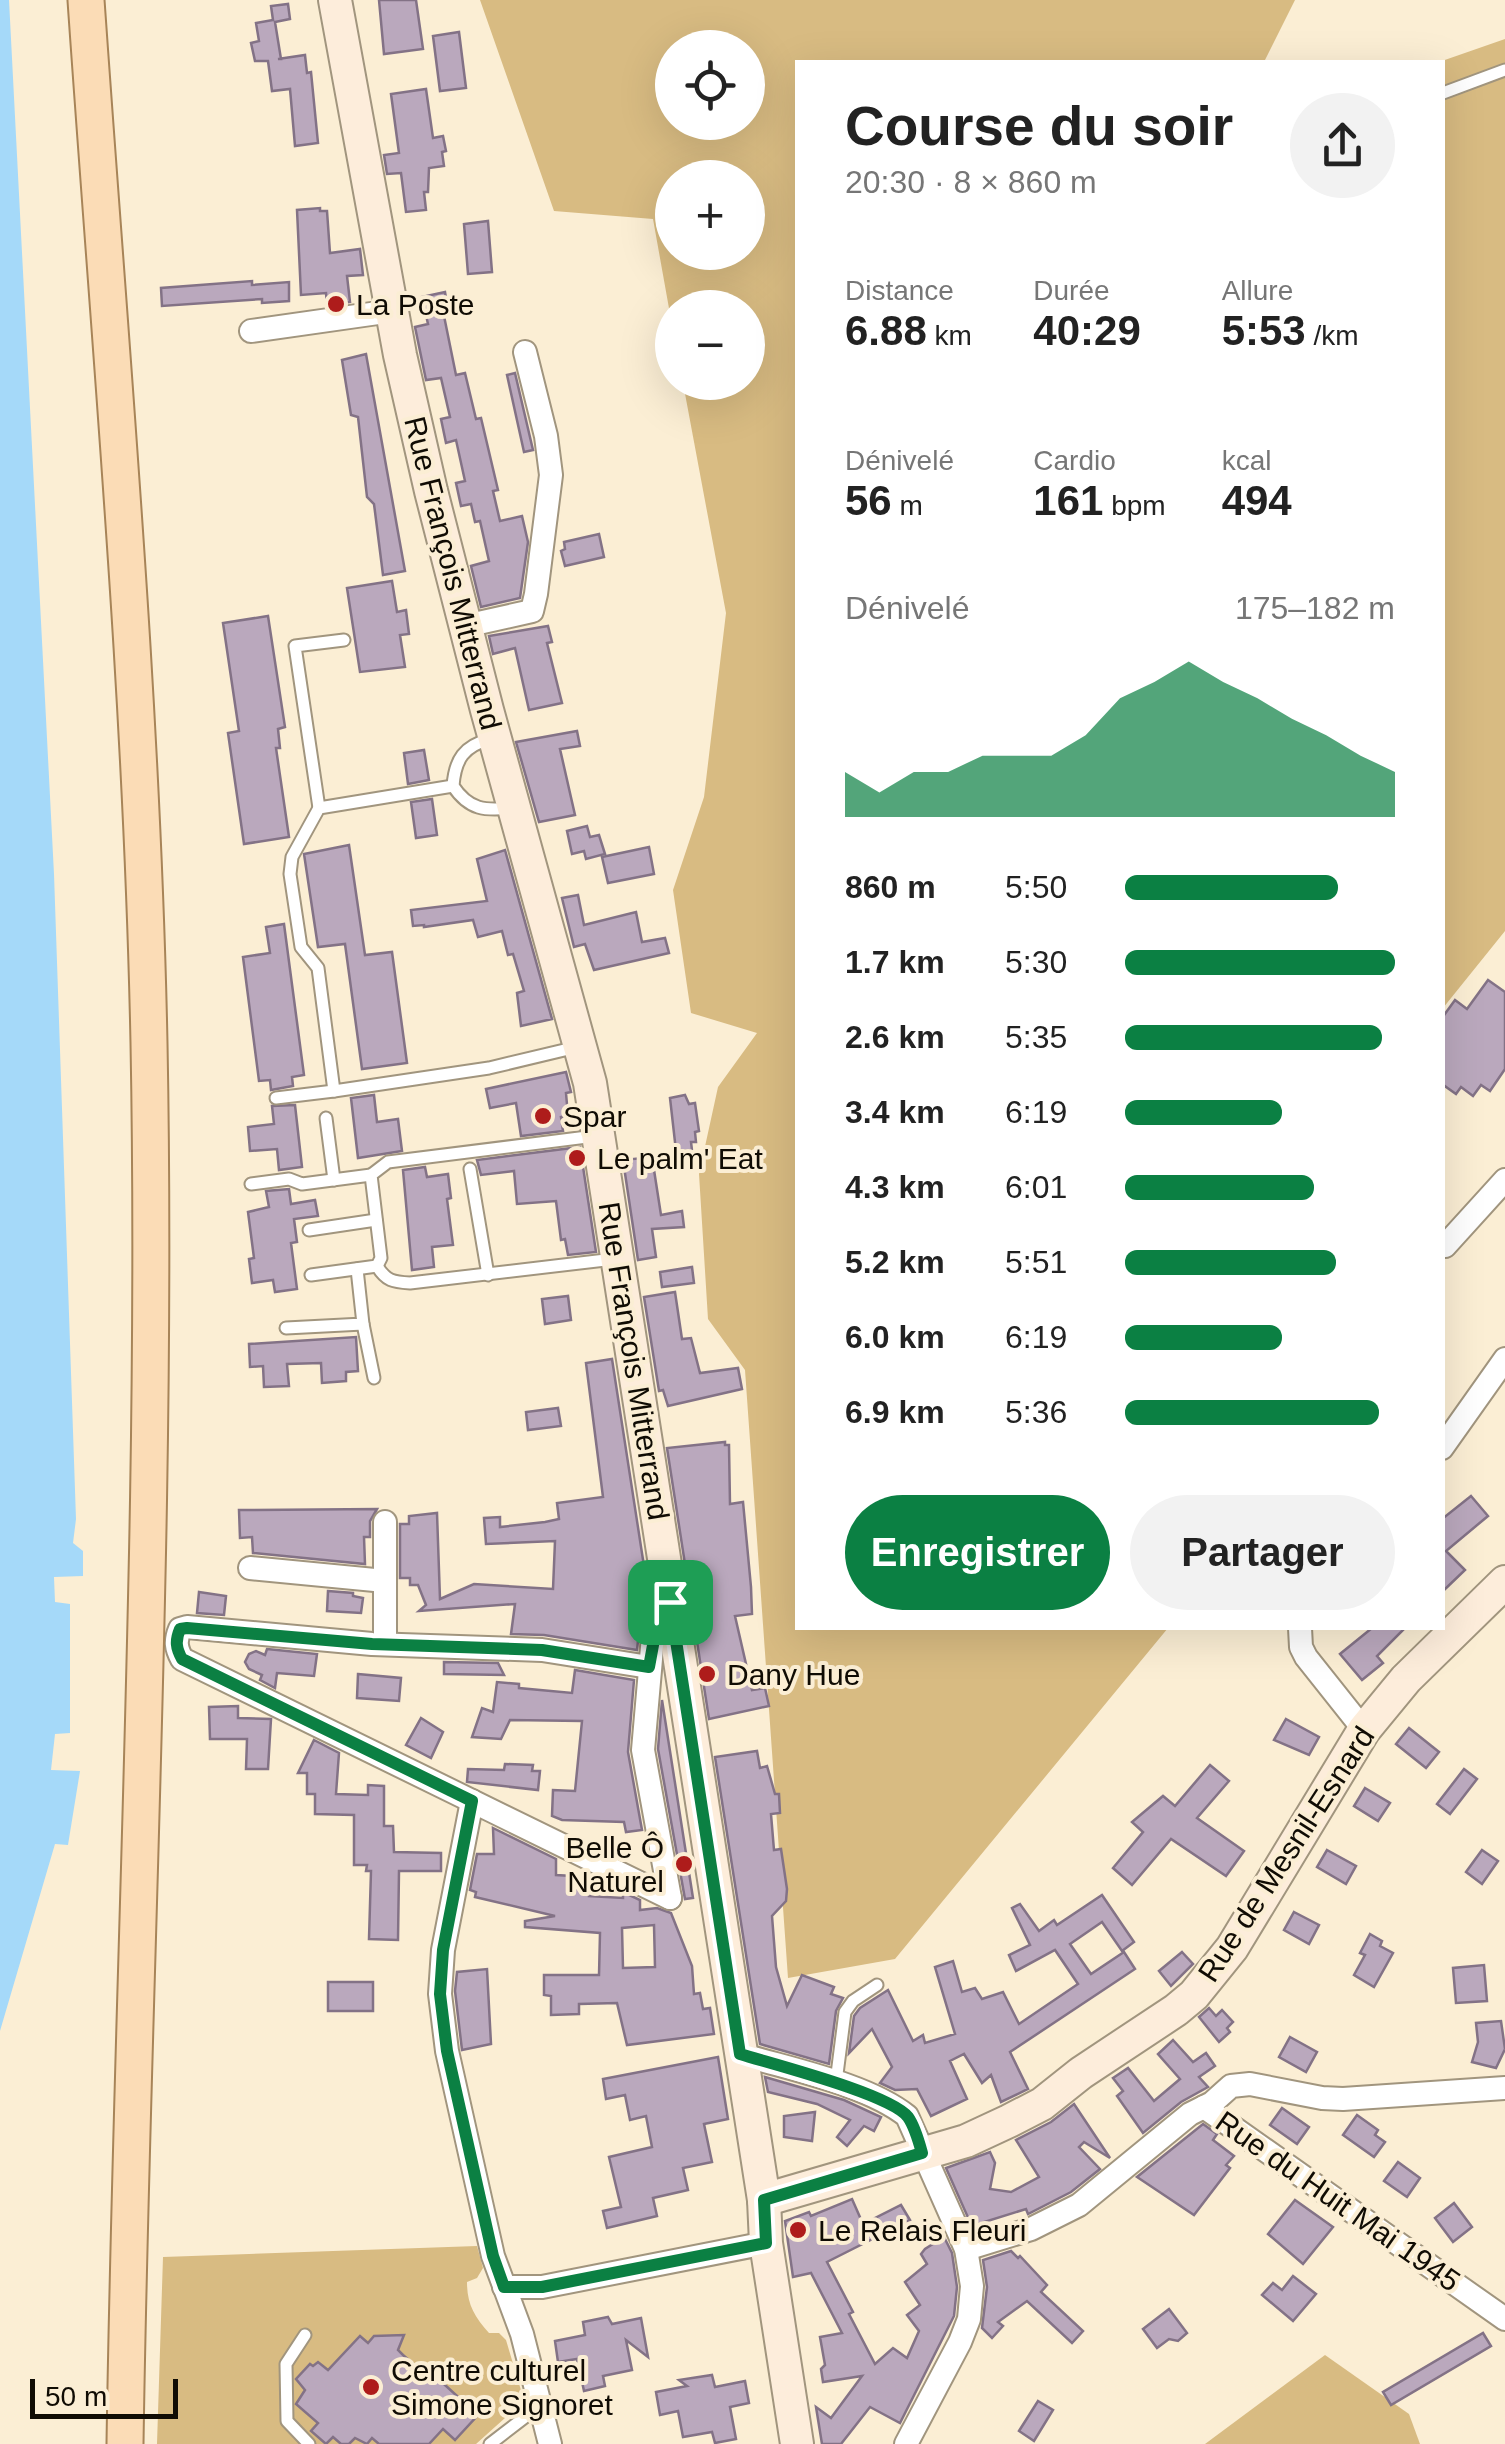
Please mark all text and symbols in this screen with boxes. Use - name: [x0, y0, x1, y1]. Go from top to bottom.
- map controls: [655, 30, 765, 400]
- button: locate: [655, 30, 765, 140]
- button: share: [1290, 93, 1395, 198]
- text: Course du soir: [845, 95, 1233, 157]
- button: +: [655, 160, 765, 270]
- text: 20:30 · 8 × 860 m: [845, 164, 1097, 200]
- text: Distance: [845, 275, 954, 306]
- text: Durée: [1033, 275, 1110, 306]
- text: Allure: [1222, 275, 1293, 306]
- place label: La Poste: [356, 288, 474, 321]
- button: −: [655, 290, 765, 400]
- marker: La Poste: [325, 293, 347, 315]
- text: 6.88: [845, 307, 927, 354]
- text: 40:29: [1033, 307, 1141, 354]
- text: 5:53: [1222, 307, 1306, 354]
- text: km: [927, 320, 972, 351]
- text: /km: [1306, 320, 1359, 351]
- street label: Rue François Mitterrand: [398, 413, 508, 733]
- text: Dénivelé: [845, 445, 954, 476]
- text: Cardio: [1033, 445, 1116, 476]
- text: kcal: [1222, 445, 1271, 476]
- text: 56: [845, 477, 892, 524]
- text: 161: [1033, 477, 1103, 524]
- text: 494: [1222, 477, 1292, 524]
- text: m: [892, 490, 923, 521]
- text: bpm: [1103, 490, 1166, 521]
- text: Dénivelé: [845, 590, 970, 626]
- text: 175–182 m: [1235, 590, 1395, 626]
- text: 860 m: [845, 869, 936, 905]
- text: 5:50: [1005, 869, 1067, 905]
- text: 1.7 km: [845, 944, 945, 980]
- text: 5:30: [1005, 944, 1067, 980]
- text: 2.6 km: [845, 1019, 945, 1055]
- text: 5:35: [1005, 1019, 1067, 1055]
- text: 3.4 km: [845, 1094, 945, 1130]
- text: 6:19: [1005, 1094, 1067, 1130]
- place label: Spar: [563, 1100, 626, 1133]
- marker: Spar: [532, 1105, 554, 1127]
- place label: Le palm' Eat: [597, 1142, 763, 1175]
- marker: Le palm' Eat: [566, 1147, 588, 1169]
- text: 4.3 km: [845, 1169, 945, 1205]
- text: 6:01: [1005, 1169, 1067, 1205]
- street label: Rue François Mitterrand: [593, 1200, 675, 1522]
- text: 5.2 km: [845, 1244, 945, 1280]
- text: 5:51: [1005, 1244, 1067, 1280]
- text: 6.0 km: [845, 1319, 945, 1355]
- text: 6:19: [1005, 1319, 1067, 1355]
- text: 6.9 km: [845, 1394, 945, 1430]
- text: 5:36: [1005, 1394, 1067, 1430]
- button: Enregistrer: [845, 1495, 1110, 1610]
- button: Partager: [1130, 1495, 1395, 1610]
- pin: [628, 1560, 713, 1645]
- icon: arrive: [643, 1575, 698, 1630]
- place label: Dany Hue: [727, 1658, 860, 1691]
- marker: Dany Hue: [696, 1663, 718, 1685]
- street label: Rue de Mesnil-Esnard: [1191, 1721, 1381, 1987]
- place label: Belle Ô Naturel: [566, 1831, 664, 1898]
- marker: Belle Ô Naturel: [673, 1853, 695, 1875]
- street label: Rue du Huit Mai 1945: [1210, 2104, 1466, 2298]
- place label: Le Relais Fleuri: [818, 2214, 1026, 2247]
- marker: Le Relais Fleuri: [787, 2219, 809, 2241]
- place label: Centre culturel Simone Signoret: [391, 2354, 613, 2421]
- scale bar: [30, 2374, 178, 2418]
- marker: Centre culturel Simone Signoret: [360, 2376, 382, 2398]
- text: 50 m: [45, 2381, 107, 2412]

